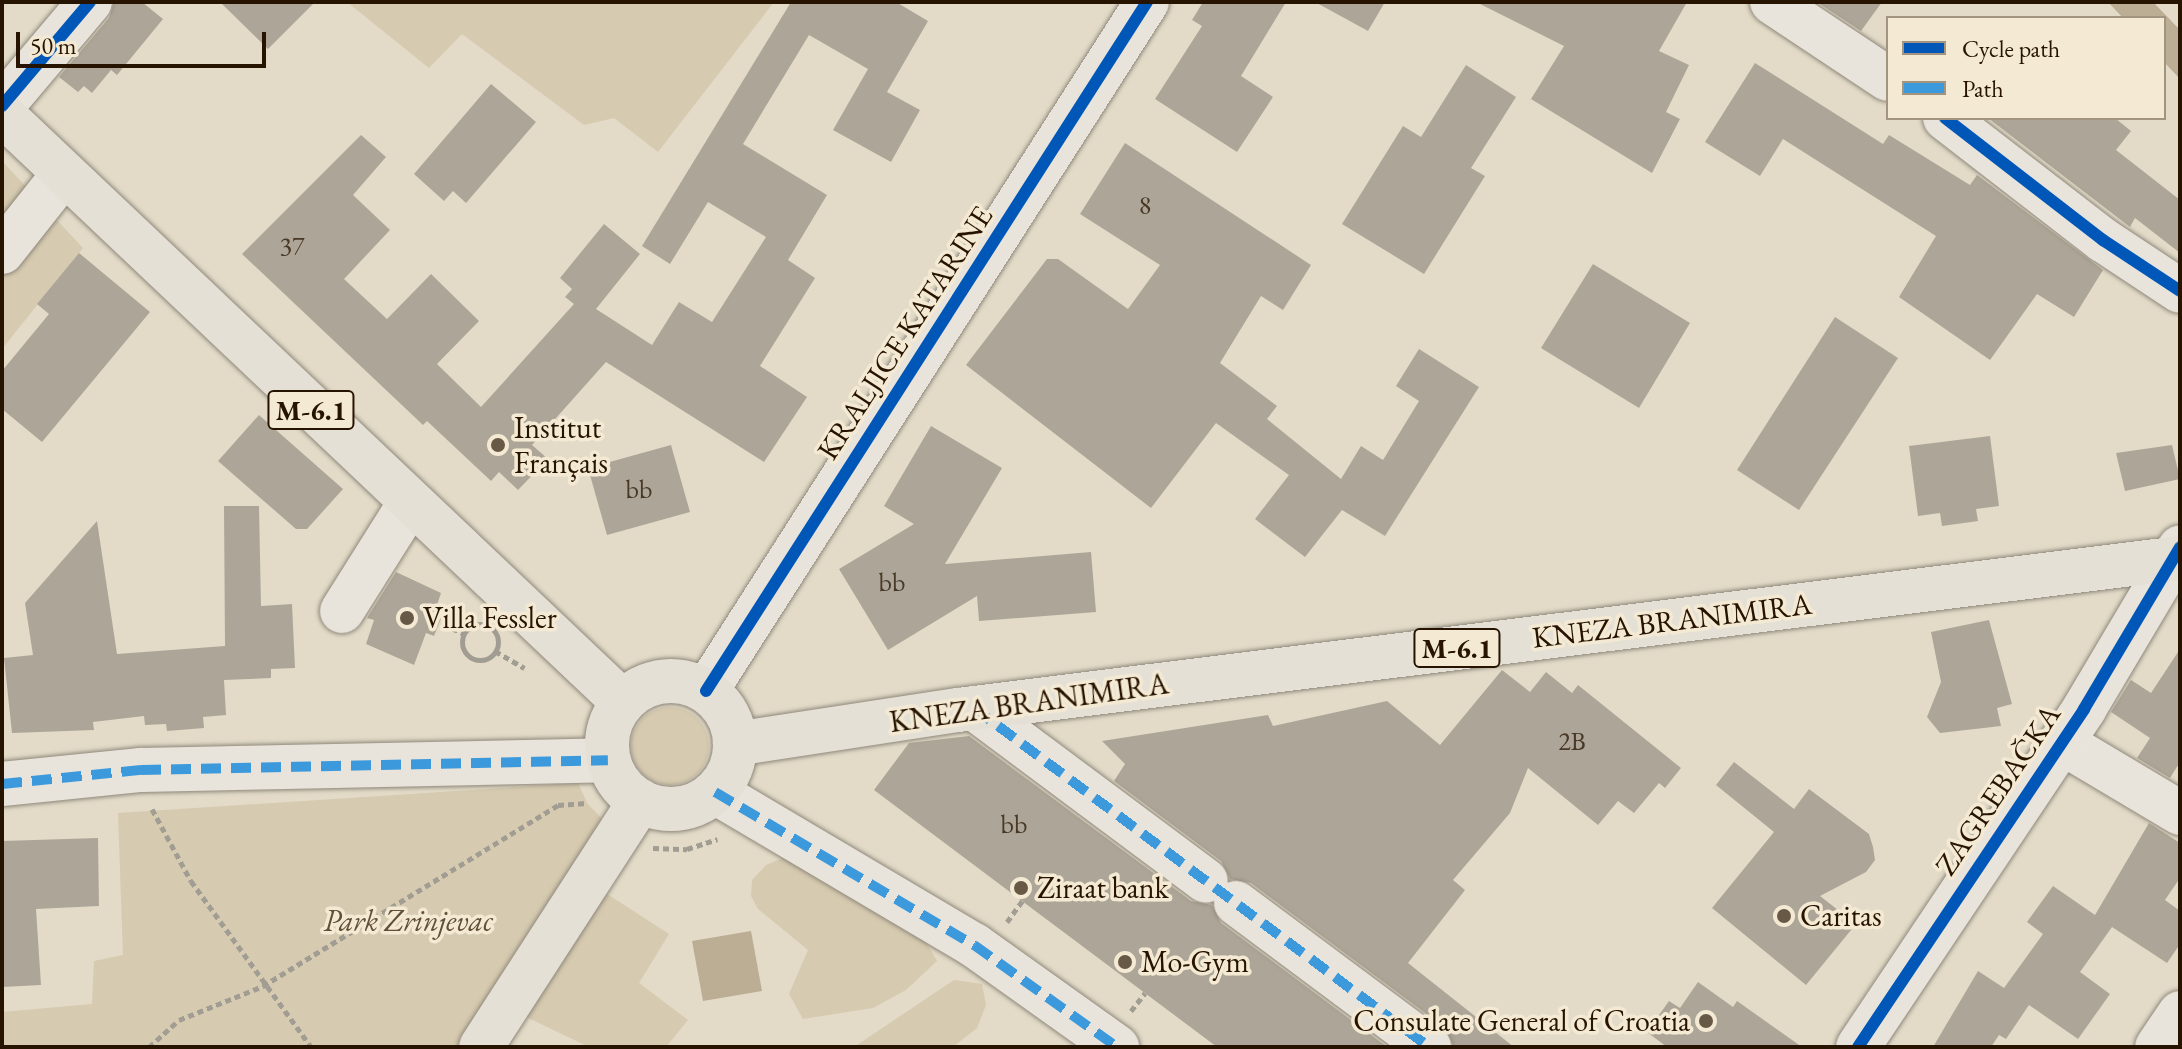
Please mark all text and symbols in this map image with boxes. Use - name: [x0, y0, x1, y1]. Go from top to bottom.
- scale bar: [20, 16, 270, 66]
- legend: [1886, 16, 2166, 120]
- text: 50 m: [30, 30, 77, 61]
- text: Cycle path: [1962, 33, 2060, 64]
- text: Path: [1962, 73, 2004, 104]
- house number: 8: [1139, 190, 1151, 222]
- street label: KRALJICE KATARINE: [810, 200, 1000, 466]
- house number: 37: [280, 231, 304, 263]
- road number: M-6.1: [267, 386, 355, 434]
- place label: Institut Français: [514, 410, 608, 480]
- marker: Institut Français: [489, 436, 507, 454]
- house number: bb: [626, 474, 652, 506]
- house number: bb: [879, 567, 905, 599]
- street label: KNEZA BRANIMIRA: [1530, 586, 1814, 656]
- place label: Villa Fessler: [423, 600, 557, 636]
- marker: Villa Fessler: [398, 609, 416, 627]
- road number: M-6.1: [1413, 624, 1501, 672]
- street label: KNEZA BRANIMIRA: [887, 666, 1171, 740]
- street label: ZAGREBAČKA: [1928, 698, 2068, 882]
- house number: 2B: [1558, 726, 1586, 758]
- house number: bb: [1001, 809, 1027, 841]
- place label: Ziraat bank: [1037, 870, 1169, 906]
- marker: Ziraat bank: [1012, 879, 1030, 897]
- place label: Caritas: [1800, 898, 1882, 934]
- park label: Park Zrinjevac: [323, 903, 493, 939]
- marker: Caritas: [1775, 907, 1793, 925]
- place label: Mo-Gym: [1141, 944, 1249, 980]
- marker: Mo-Gym: [1116, 953, 1134, 971]
- place label: Consulate General of Croatia: [1353, 1003, 1690, 1039]
- marker: Consulate General of Croatia: [1697, 1012, 1715, 1030]

